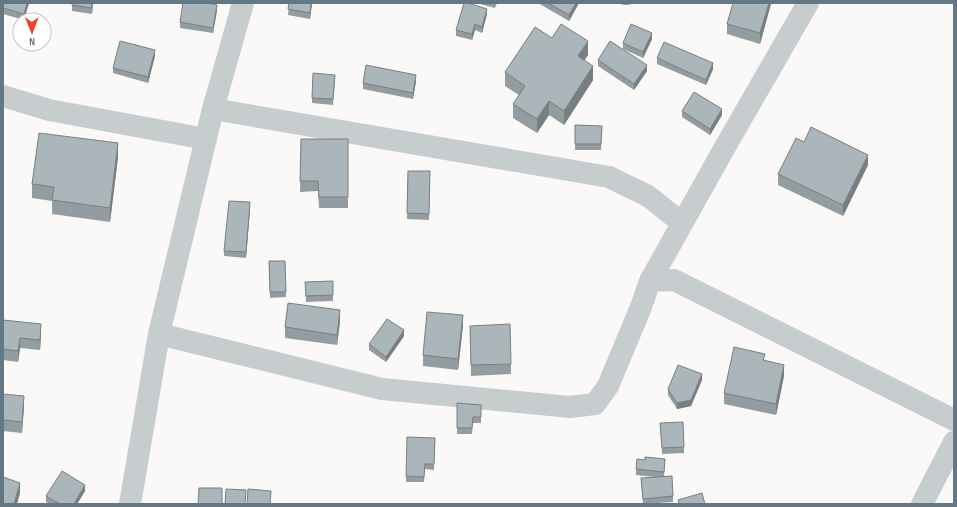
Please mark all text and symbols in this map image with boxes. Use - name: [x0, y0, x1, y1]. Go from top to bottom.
- north arrow: [12, 12, 52, 52]
- text: N: [29, 35, 35, 48]

